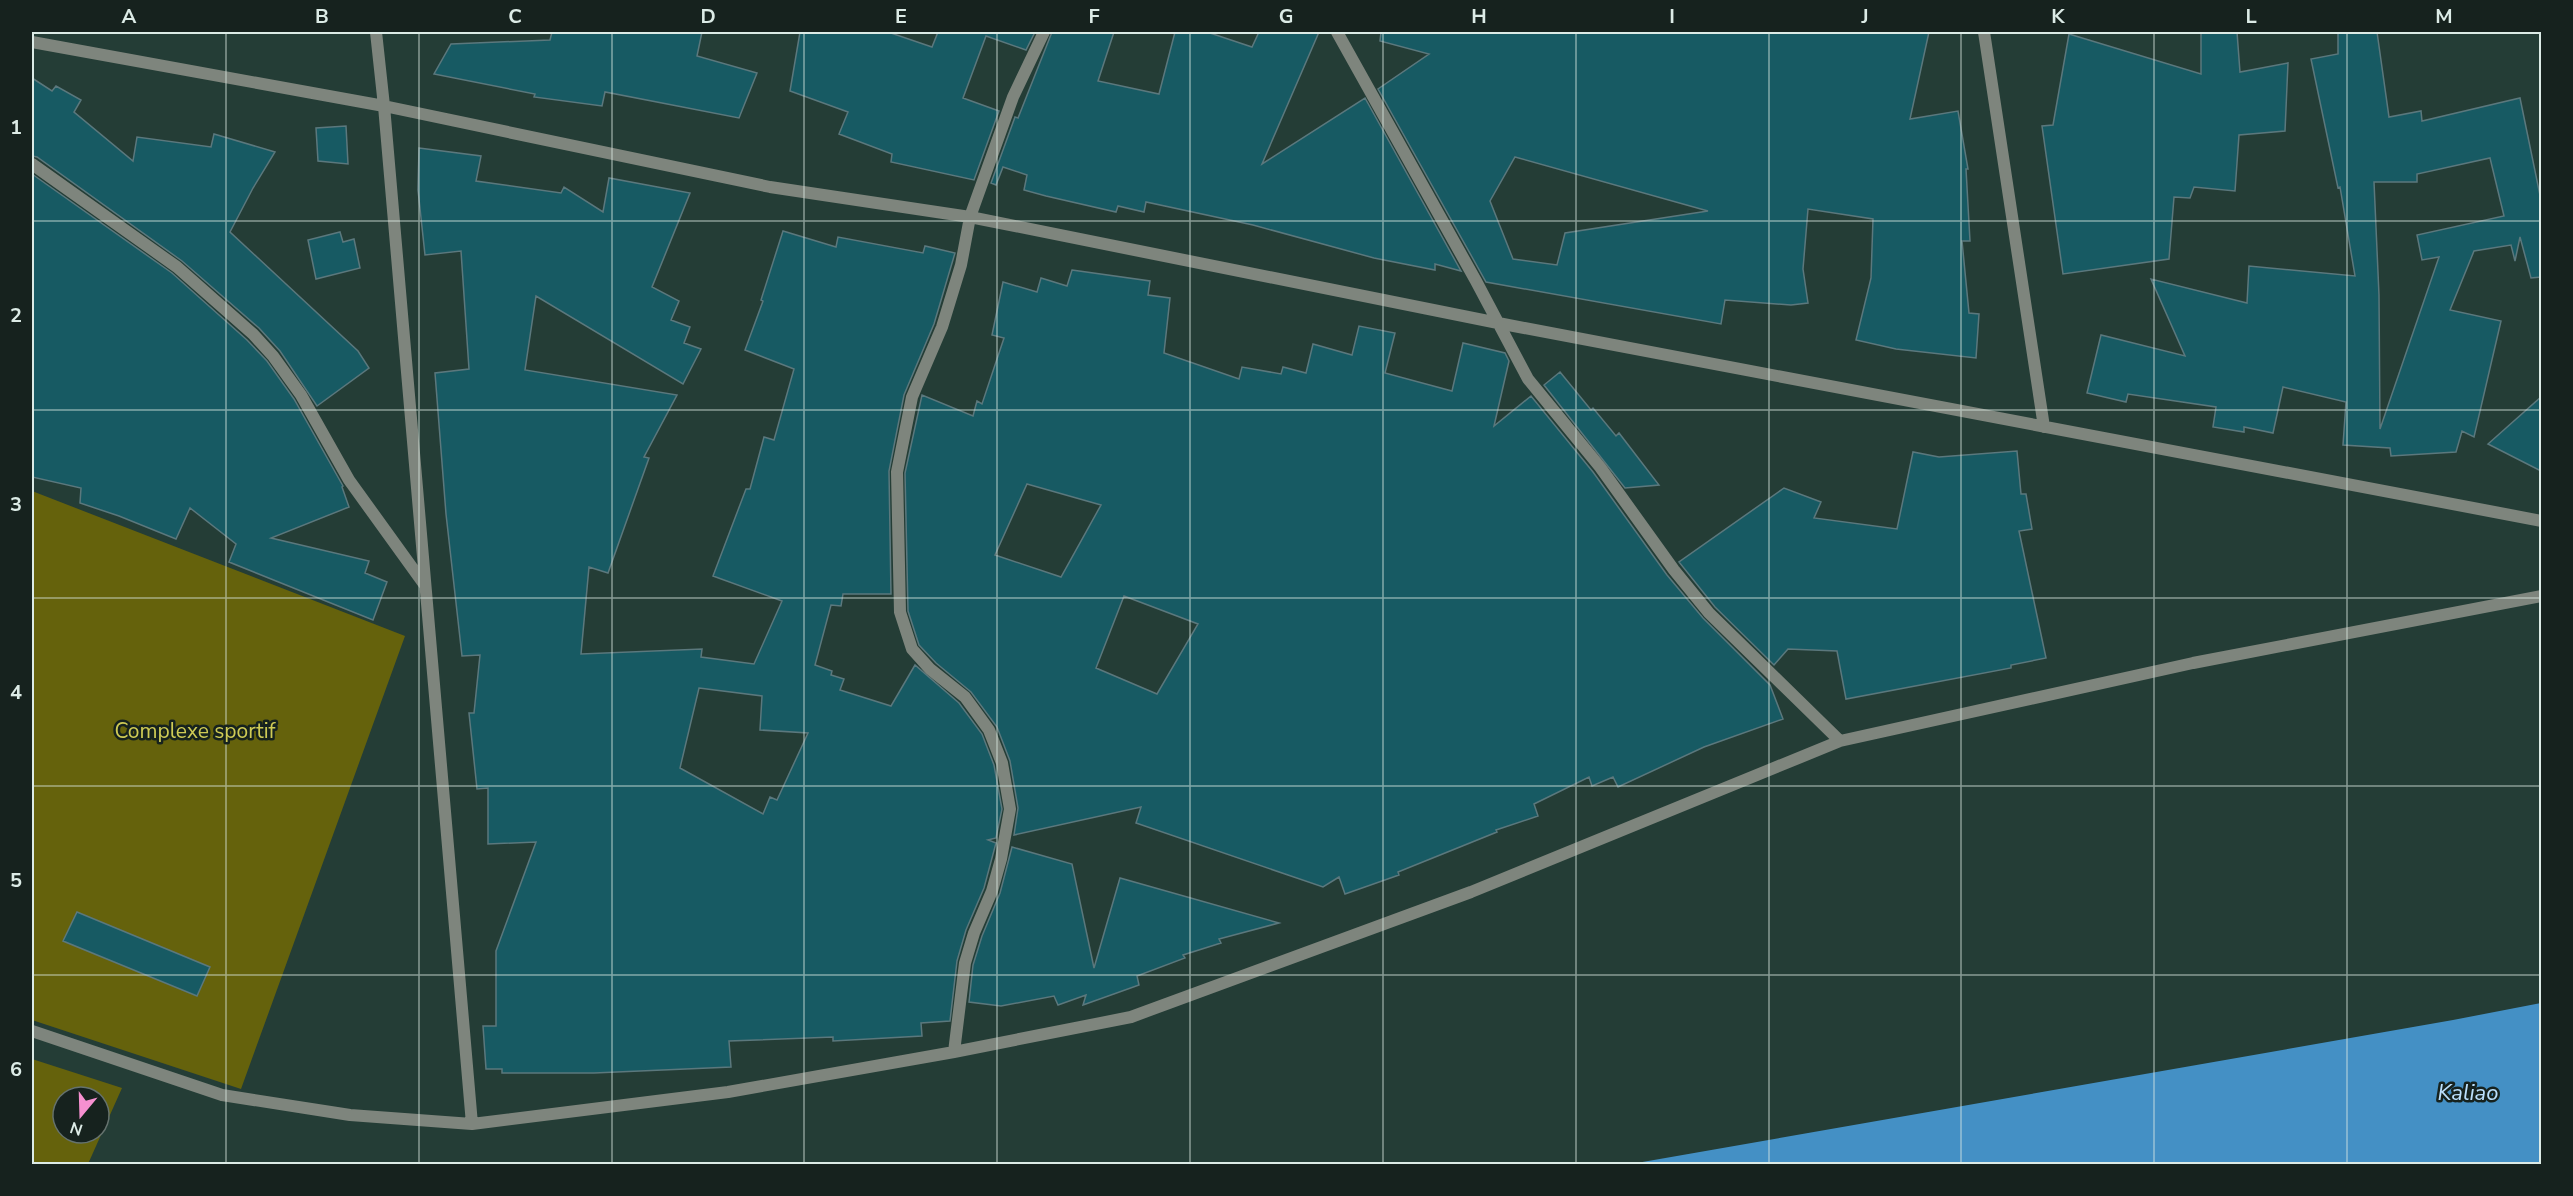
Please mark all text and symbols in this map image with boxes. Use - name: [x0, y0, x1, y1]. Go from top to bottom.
- text: A: [122, 3, 137, 30]
- text: B: [315, 3, 329, 30]
- text: C: [508, 3, 522, 30]
- text: D: [700, 3, 716, 30]
- text: E: [895, 3, 907, 30]
- text: F: [1088, 3, 1100, 30]
- text: G: [1279, 3, 1293, 30]
- text: H: [1471, 3, 1487, 30]
- text: I: [1669, 3, 1675, 30]
- text: J: [1860, 3, 1869, 30]
- text: K: [2051, 3, 2065, 30]
- text: L: [2245, 3, 2257, 30]
- text: M: [2435, 3, 2453, 30]
- text: 1: [10, 114, 22, 141]
- text: 2: [10, 302, 22, 329]
- text: 3: [10, 491, 22, 518]
- text: 4: [10, 679, 22, 706]
- park label: Complexe sportif: [114, 717, 277, 745]
- text: 5: [10, 867, 22, 894]
- text: 6: [10, 1056, 22, 1083]
- water label: Kaliao: [2438, 1078, 2498, 1108]
- north arrow: [51, 1085, 111, 1145]
- text: N: [67, 1116, 86, 1141]

